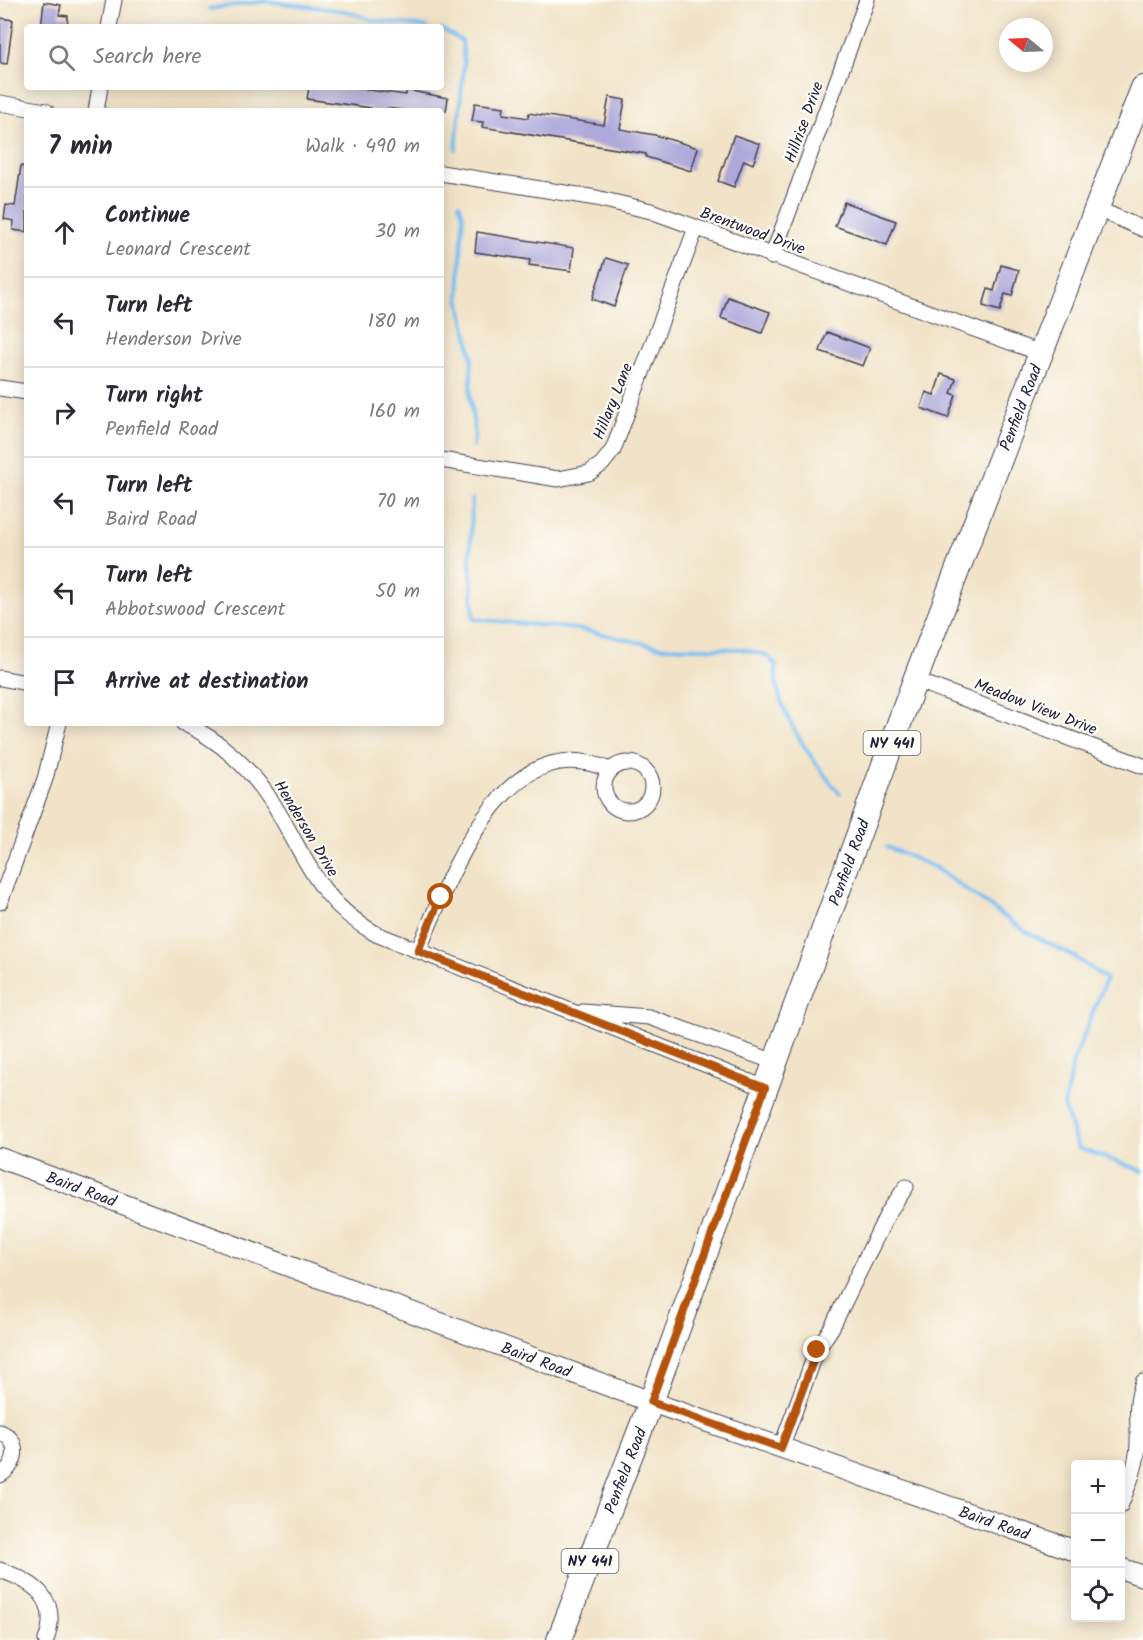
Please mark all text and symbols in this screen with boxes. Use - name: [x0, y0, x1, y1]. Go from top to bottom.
- north arrow: [999, 18, 1053, 72]
- search box: [24, 24, 444, 90]
- text: Search here: [93, 40, 201, 75]
- icon: search: [45, 41, 78, 74]
- street label: Hillrise Drive: [778, 78, 831, 167]
- text: 7 min: [48, 126, 113, 168]
- text: Walk · 490 m: [305, 131, 420, 163]
- text: Continue: [105, 199, 190, 234]
- street label: Brentwood Drive: [696, 201, 809, 262]
- icon: ahead: [48, 216, 81, 249]
- text: 30 m: [375, 216, 420, 248]
- text: Leonard Crescent: [105, 234, 251, 266]
- text: Turn left: [105, 289, 192, 324]
- icon: left: [48, 306, 81, 339]
- text: 180 m: [368, 306, 420, 338]
- text: Henderson Drive: [105, 324, 242, 356]
- street label: Hillary Lane: [587, 359, 640, 444]
- street label: Penfield Road: [993, 360, 1050, 455]
- text: Turn right: [105, 379, 203, 414]
- icon: right: [48, 396, 81, 429]
- text: 160 m: [369, 396, 420, 428]
- text: Penfield Road: [105, 414, 218, 446]
- text: Turn left: [105, 469, 192, 504]
- icon: left: [48, 486, 81, 519]
- text: 70 m: [377, 486, 420, 518]
- text: Baird Road: [105, 504, 197, 536]
- text: Turn left: [105, 559, 192, 594]
- icon: left: [48, 576, 81, 609]
- text: 50 m: [375, 576, 420, 608]
- text: Abbotswood Crescent: [105, 594, 285, 626]
- text: Arrive at destination: [105, 665, 308, 700]
- icon: arrive: [48, 666, 81, 699]
- street label: Meadow View Drive: [970, 672, 1101, 742]
- road number: NY 441: [864, 731, 920, 755]
- street label: Henderson Drive: [267, 775, 345, 882]
- street label: Penfield Road: [823, 815, 877, 909]
- route start: [427, 883, 453, 909]
- street label: Baird Road: [42, 1165, 121, 1215]
- street label: Baird Road: [497, 1336, 576, 1385]
- route end: [803, 1336, 829, 1362]
- street label: Penfield Road: [598, 1423, 654, 1518]
- map controls: [1071, 1460, 1125, 1622]
- button: +: [1071, 1460, 1125, 1514]
- street label: Baird Road: [955, 1500, 1033, 1548]
- button: −: [1071, 1514, 1125, 1568]
- road number: NY 441: [562, 1549, 618, 1573]
- button: locate: [1071, 1568, 1125, 1622]

